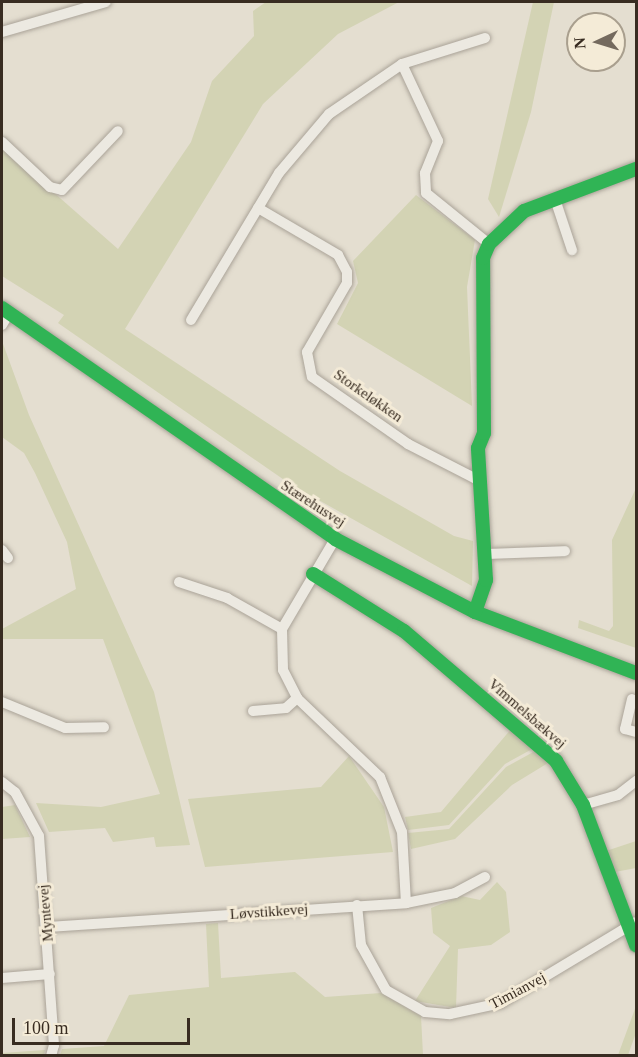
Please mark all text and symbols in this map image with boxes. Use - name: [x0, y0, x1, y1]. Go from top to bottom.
- north arrow: [566, 12, 626, 72]
- text: N: [571, 37, 588, 50]
- street label: Storkeløkken: [330, 366, 406, 426]
- street label: Stærehusvej: [277, 476, 349, 532]
- street label: Vimmelsbækvej: [484, 675, 570, 753]
- street label: Myntevej: [35, 884, 57, 942]
- street label: Løvstikkevej: [229, 900, 309, 924]
- street label: Timianvej: [487, 969, 549, 1013]
- scale bar: [15, 1006, 194, 1044]
- text: 100 m: [23, 1018, 69, 1038]

